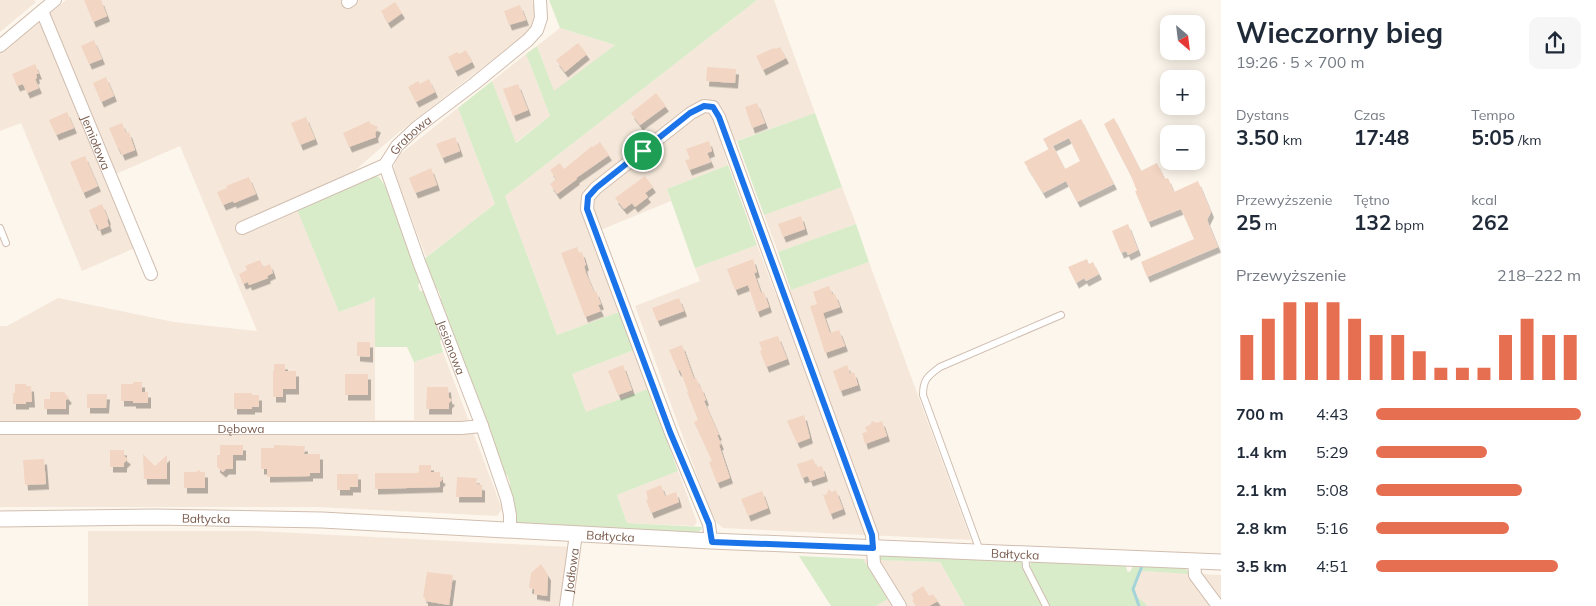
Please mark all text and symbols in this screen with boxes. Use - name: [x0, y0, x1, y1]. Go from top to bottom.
- north arrow: [1160, 15, 1205, 60]
- map controls: [1160, 15, 1205, 170]
- text: Wieczorny bieg: [1236, 15, 1443, 50]
- button: share: [1529, 17, 1581, 69]
- text: 19:26 · 5 × 700 m: [1236, 52, 1365, 72]
- button: +: [1160, 70, 1205, 115]
- text: Dystans: [1236, 106, 1289, 124]
- text: Czas: [1354, 106, 1386, 124]
- text: Tempo: [1471, 106, 1515, 124]
- street label: Grabowa: [386, 112, 434, 157]
- street label: Jemiołowa: [78, 113, 114, 172]
- text: 3.50: [1236, 124, 1279, 150]
- text: 17:48: [1354, 124, 1409, 150]
- text: 5:05: [1471, 124, 1514, 150]
- button: −: [1160, 125, 1205, 170]
- pin: [622, 130, 664, 172]
- text: km: [1279, 131, 1302, 149]
- text: /km: [1514, 131, 1541, 149]
- icon: arrive: [629, 137, 657, 165]
- text: Przewyższenie: [1236, 191, 1332, 209]
- text: Tętno: [1354, 191, 1390, 209]
- text: kcal: [1471, 191, 1497, 209]
- text: 25: [1236, 209, 1261, 235]
- text: 132: [1354, 209, 1391, 235]
- text: 262: [1471, 209, 1509, 235]
- text: m: [1261, 216, 1277, 234]
- text: bpm: [1391, 216, 1424, 234]
- text: Przewyższenie: [1236, 265, 1346, 285]
- text: 218–222 m: [1497, 265, 1581, 285]
- street label: Jesionowa: [434, 318, 469, 377]
- text: 700 m: [1236, 404, 1284, 424]
- text: 4:43: [1316, 404, 1348, 424]
- street label: Dębowa: [218, 421, 264, 436]
- text: 1.4 km: [1236, 442, 1287, 462]
- text: 5:29: [1316, 442, 1348, 462]
- text: 2.1 km: [1236, 480, 1287, 500]
- text: 5:08: [1316, 480, 1348, 500]
- street label: Bałtycka: [182, 510, 230, 526]
- text: 2.8 km: [1236, 518, 1287, 538]
- text: 5:16: [1316, 518, 1348, 538]
- street label: Bałtycka: [586, 527, 635, 544]
- street label: Bałtycka: [991, 545, 1040, 562]
- street label: Jodłowa: [560, 547, 581, 594]
- text: 3.5 km: [1236, 556, 1287, 576]
- text: 4:51: [1316, 556, 1348, 576]

